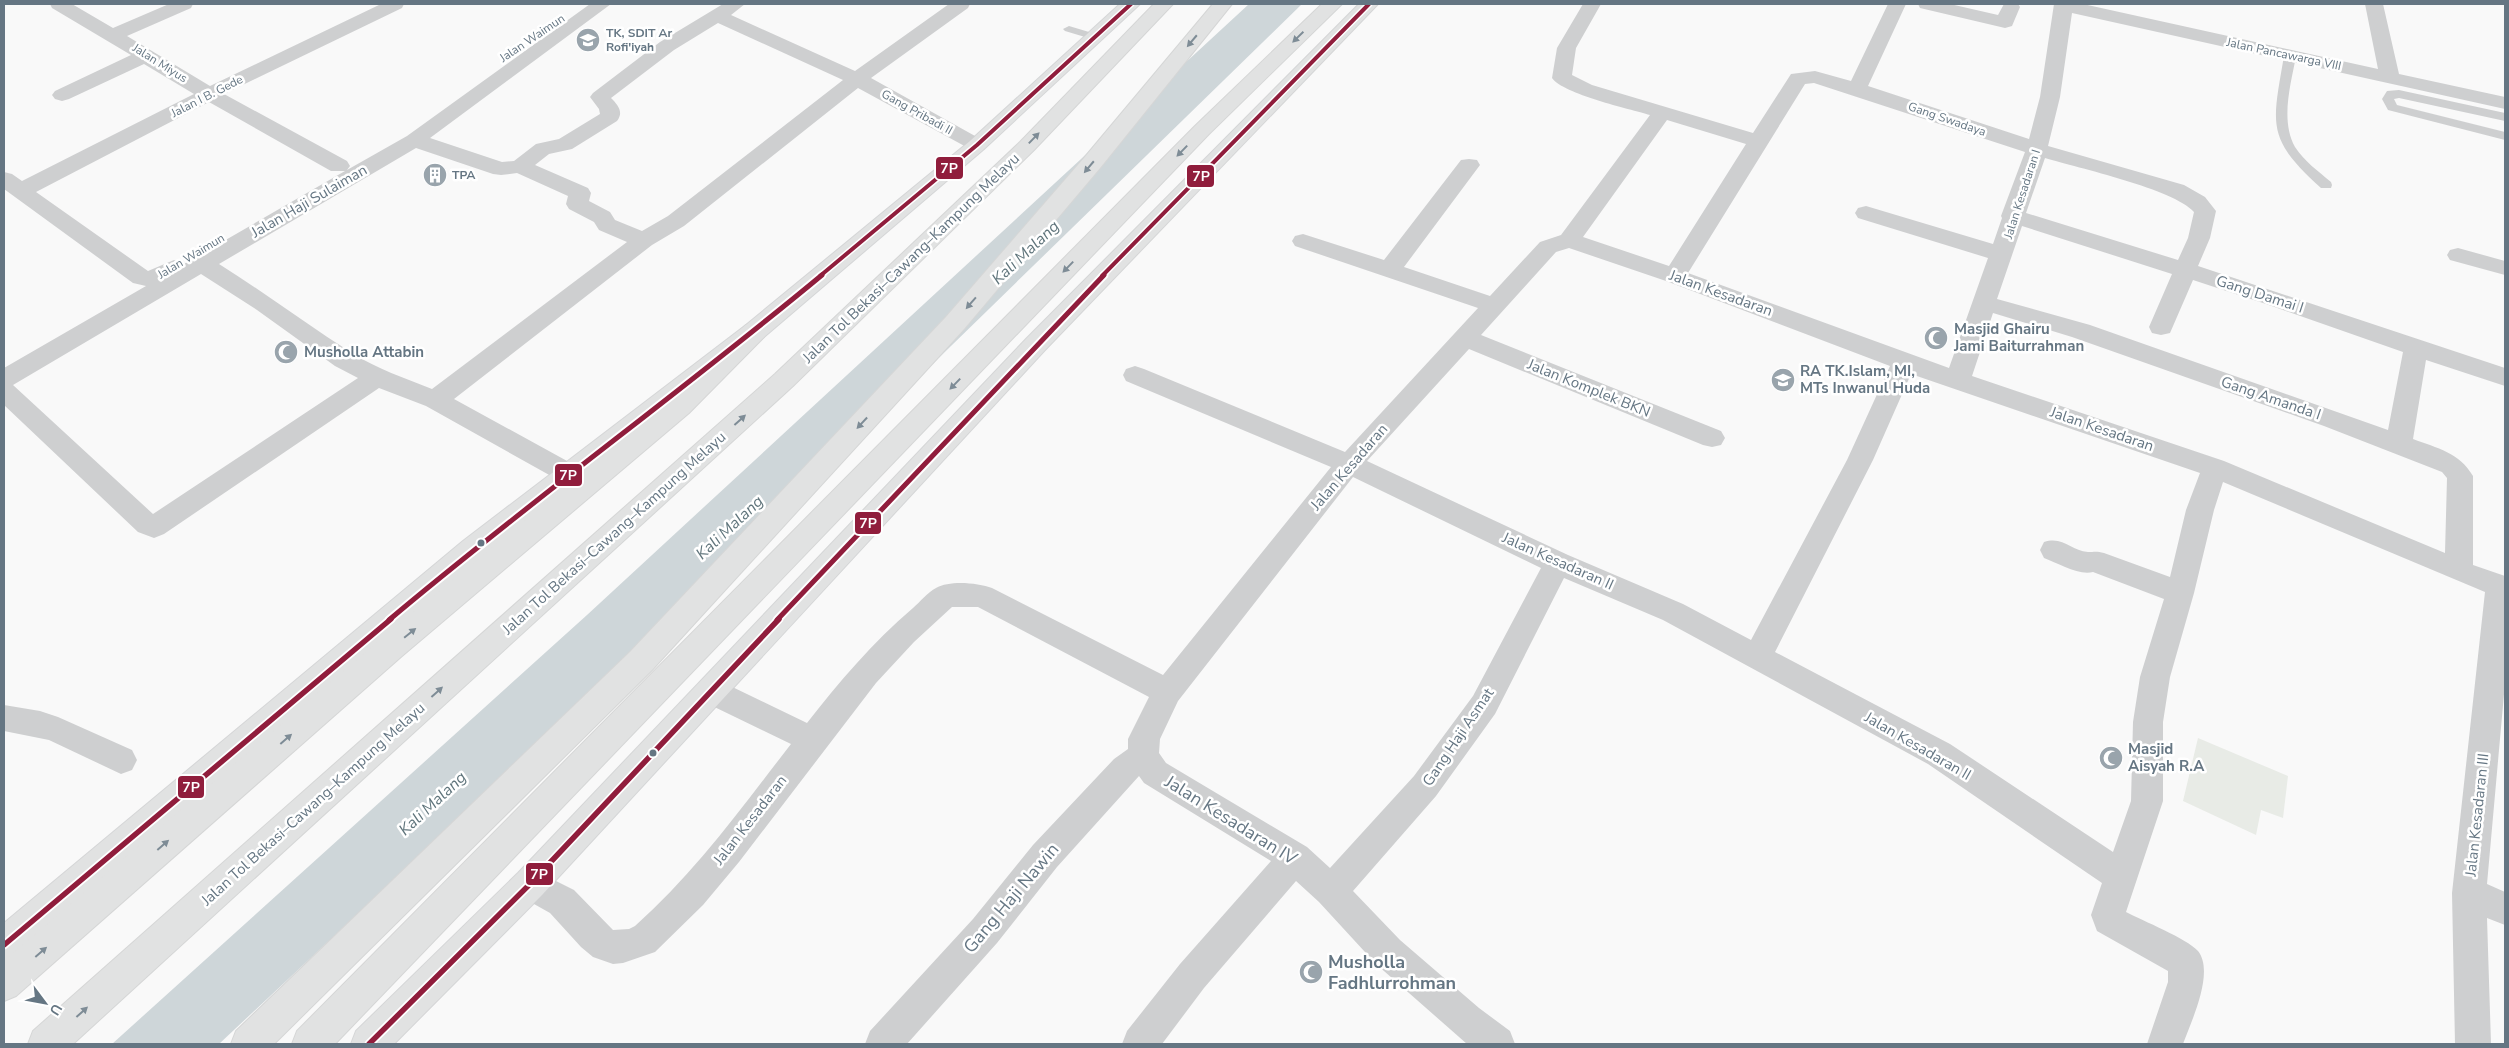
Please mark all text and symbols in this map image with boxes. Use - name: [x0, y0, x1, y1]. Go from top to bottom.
- street label: Jalan Waimun: [495, 10, 568, 66]
- place label: TK, SDIT Ar Rofi'iyah: [606, 25, 673, 55]
- school or university icon: TK, SDIT Ar Rofi'iyah: [575, 27, 601, 53]
- one-way arrow: [1293, 31, 1305, 43]
- street label: Jalan Pancawarga VIII: [2224, 34, 2343, 74]
- one-way arrow: [1186, 35, 1197, 48]
- street label: Jalan Miyus: [129, 39, 191, 86]
- street label: Jalan I B. Gede: [167, 71, 246, 121]
- street label: Gang Pribadi II: [879, 86, 955, 138]
- street label: Gang Swadaya: [1906, 98, 1988, 140]
- one-way arrow: [1028, 132, 1040, 144]
- one-way arrow: [1176, 145, 1188, 157]
- street label: Jalan Kesadaran I: [2000, 147, 2044, 242]
- street label: Jalan Tol Bekasi–Cawang–Kampung Melayu: [797, 149, 1024, 368]
- line badge: 7P: [935, 156, 964, 180]
- text: 7P: [940, 159, 958, 178]
- street label: Jalan Haji Sulaiman: [247, 160, 371, 243]
- one-way arrow: [1083, 160, 1094, 173]
- building icon: TPA: [422, 162, 448, 188]
- line badge: 7P: [1186, 164, 1215, 188]
- place label: TPA: [452, 167, 475, 183]
- text: 7P: [1192, 167, 1210, 186]
- water label: Kali Malang: [987, 216, 1064, 290]
- street label: Jalan Waimun: [154, 230, 228, 283]
- one-way arrow: [1063, 261, 1075, 273]
- street label: Jalan Kesadaran: [1666, 265, 1775, 321]
- street label: Gang Damai I: [2214, 270, 2306, 318]
- one-way arrow: [966, 297, 977, 310]
- place label: Masjid Ghairu Jami Baiturrahman: [1953, 319, 2084, 356]
- mosque icon: Masjid Ghairu Jami Baiturrahman: [1923, 325, 1949, 351]
- mosque icon: Musholla Attabin: [273, 339, 299, 365]
- place label: Musholla Attabin: [304, 342, 424, 362]
- street label: Jalan Komplek BKN: [1524, 354, 1653, 422]
- place label: RA TK.Islam, MI, MTs Inwanul Huda: [1800, 361, 1930, 398]
- school or university icon: RA TK.Islam, MI, MTs Inwanul Huda: [1770, 367, 1796, 393]
- street label: Gang Amanda I: [2218, 372, 2324, 424]
- one-way arrow: [949, 377, 961, 389]
- street label: Jalan Kesadaran: [2047, 402, 2156, 456]
- one-way arrow: [734, 414, 746, 426]
- one-way arrow: [856, 417, 868, 429]
- street label: Jalan Kesadaran: [1305, 420, 1392, 515]
- street label: Jalan Tol Bekasi–Cawang–Kampung Melayu: [497, 427, 730, 640]
- line badge: 7P: [554, 463, 583, 487]
- text: 7P: [559, 466, 577, 485]
- water label: Kali Malang: [691, 491, 768, 565]
- line badge: 7P: [854, 511, 882, 535]
- text: 7P: [859, 514, 877, 533]
- street label: Jalan Kesadaran II: [1498, 527, 1617, 595]
- unlabelled marker: [476, 538, 486, 548]
- one-way arrow: [403, 628, 416, 639]
- street label: Gang Haji Asmat: [1418, 683, 1499, 790]
- one-way arrow: [431, 686, 443, 698]
- street label: Jalan Tol Bekasi–Cawang–Kampung Melayu: [196, 698, 429, 911]
- street label: Jalan Kesadaran II: [1860, 707, 1975, 785]
- one-way arrow: [280, 733, 292, 745]
- place label: Masjid Aisyah R.A: [2128, 739, 2205, 776]
- mosque icon: Masjid Aisyah R.A: [2098, 745, 2124, 771]
- unlabelled marker: [648, 748, 658, 758]
- street label: Jalan Kesadaran III: [2460, 752, 2493, 879]
- water label: Kali Malang: [394, 767, 471, 841]
- street label: Jalan Kesadaran IV: [1159, 769, 1302, 871]
- street label: Jalan Kesadaran: [708, 771, 791, 870]
- line badge: 7P: [177, 775, 205, 799]
- text: 7P: [182, 778, 200, 797]
- street label: Gang Haji Nawin: [958, 838, 1064, 958]
- one-way arrow: [157, 840, 170, 851]
- line badge: 7P: [525, 862, 554, 886]
- text: 7P: [530, 865, 548, 884]
- one-way arrow: [34, 946, 47, 957]
- place label: Musholla Fadhlurrohman: [1328, 950, 1456, 995]
- mosque icon: Musholla Fadhlurrohman: [1298, 959, 1324, 985]
- north arrow: [20, 978, 70, 1028]
- text: U: [45, 1000, 66, 1019]
- one-way arrow: [76, 1006, 89, 1017]

